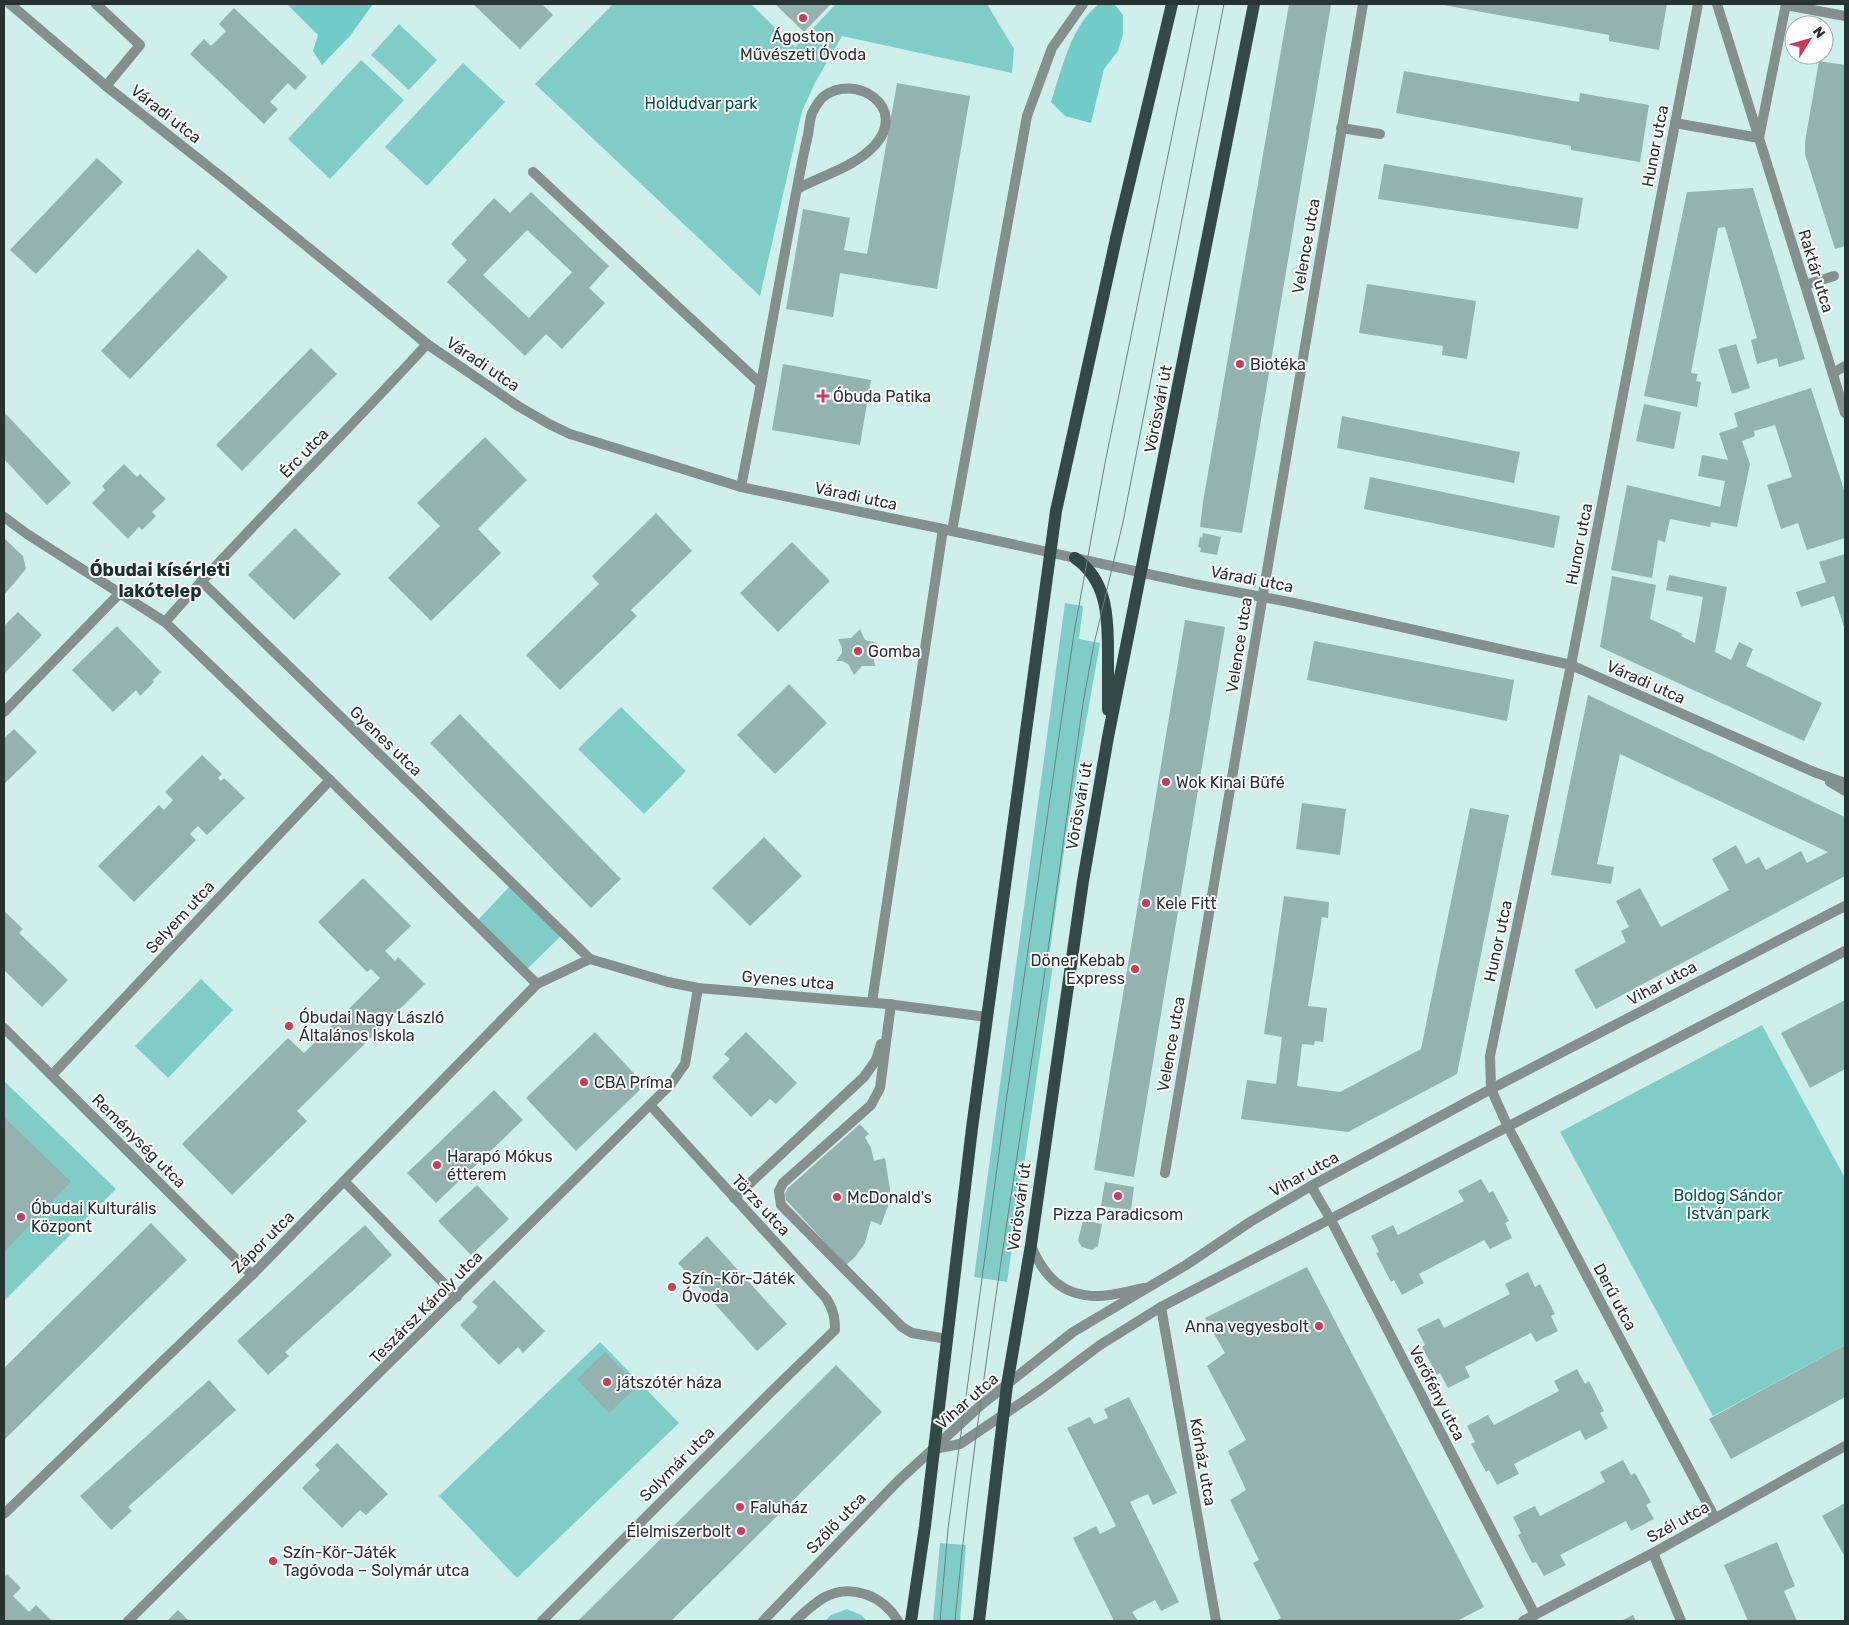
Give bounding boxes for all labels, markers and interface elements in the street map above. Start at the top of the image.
marker: Ágoston Művészeti Óvoda [797,12,809,24]
north arrow [1784,15,1834,65]
text: N [1809,23,1829,42]
place label: Ágoston Művészeti Óvoda [740,27,866,64]
street label: Váradi utca [127,81,205,147]
park label: Holdudvar park [645,94,758,113]
street label: Hunor utca [1638,103,1672,189]
street label: Velence utca [1288,197,1324,295]
street label: Raktár utca [1794,227,1838,315]
street label: Váradi utca [443,333,523,395]
place label: Biotéka [1250,355,1306,374]
marker: Biotéka [1234,358,1246,370]
street label: Vörösvári út [1140,364,1176,454]
place label: Óbuda Patika [833,386,931,406]
marker: Óbuda Patika [817,390,829,402]
street label: Érc utca [276,424,332,482]
street label: Váradi utca [813,478,899,514]
street label: Hunor utca [1562,501,1596,587]
district label: Óbudai kísérleti lakótelep [90,559,230,602]
street label: Váradi utca [1209,562,1295,596]
street label: Velence utca [1222,596,1256,694]
place label: Gomba [868,642,921,661]
marker: Gomba [852,645,864,657]
street label: Váradi utca [1604,656,1688,708]
street label: Gyenes utca [346,702,426,780]
street label: Vörösvári út [1062,761,1096,851]
place label: Wok Kinai Büfé [1176,773,1285,792]
marker: Wok Kinai Büfé [1160,776,1172,788]
street label: Selyem utca [142,877,218,957]
place label: Kele Fitt [1156,894,1217,913]
marker: Kele Fitt [1140,897,1152,909]
street label: Hunor utca [1480,898,1516,984]
place label: Döner Kebab Express [1031,951,1125,988]
street label: Vihar utca [1624,957,1700,1009]
marker: Döner Kebab Express [1129,963,1141,975]
street label: Gyenes utca [741,966,835,994]
street label: Velence utca [1153,995,1189,1093]
place label: Óbudai Nagy László Általános Iskola [299,1007,444,1045]
marker: Óbudai Nagy László Általános Iskola [283,1020,295,1032]
place label: CBA Príma [594,1073,673,1092]
marker: CBA Príma [578,1076,590,1088]
street label: Reménység utca [88,1090,190,1192]
place label: Harapó Mókus étterem [447,1147,553,1184]
street label: Vihar utca [1266,1147,1342,1201]
marker: Harapó Mókus étterem [431,1159,443,1171]
street label: Vörösvári út [1003,1162,1035,1252]
street label: Törzs utca [728,1170,794,1240]
park label: Boldog Sándor István park [1673,1186,1783,1223]
place label: McDonald's [847,1188,932,1207]
marker: Pizza Paradicsom [1112,1190,1124,1202]
marker: McDonald's [831,1191,843,1203]
place label: Óbudai Kulturális Központ [31,1198,157,1236]
place label: Pizza Paradicsom [1053,1205,1183,1224]
street label: Zápor utca [228,1207,298,1277]
marker: Óbudai Kulturális Központ [15,1211,27,1223]
street label: Teszársz Károly utca [366,1247,486,1367]
street label: Derű utca [1589,1260,1641,1334]
place label: Szín-Kör-Játék Óvoda [682,1269,796,1306]
marker: Szín-Kör-Játék Óvoda [666,1281,678,1293]
place label: Anna vegyesbolt [1185,1317,1309,1336]
marker: Anna vegyesbolt [1313,1320,1325,1332]
street label: Verőfény utca [1405,1342,1469,1444]
street label: Vihar utca [932,1369,1002,1433]
place label: játszótér háza [616,1373,722,1392]
marker: játszótér háza [601,1376,613,1388]
street label: Kórház utca [1186,1417,1220,1507]
street label: Solymár utca [636,1423,718,1505]
street label: Szőlő utca [802,1488,870,1558]
street label: Szél utca [1644,1497,1712,1547]
place label: Faluház [750,1498,808,1517]
marker: Faluház [734,1501,746,1513]
place label: Élelmiszerbolt [626,1522,731,1541]
marker: Élelmiszerbolt [735,1525,747,1537]
place label: Szín-Kör-Játék Tagóvoda – Solymár utca [283,1543,469,1580]
marker: Szín-Kör-Játék Tagóvoda – Solymár utca [267,1555,279,1567]

